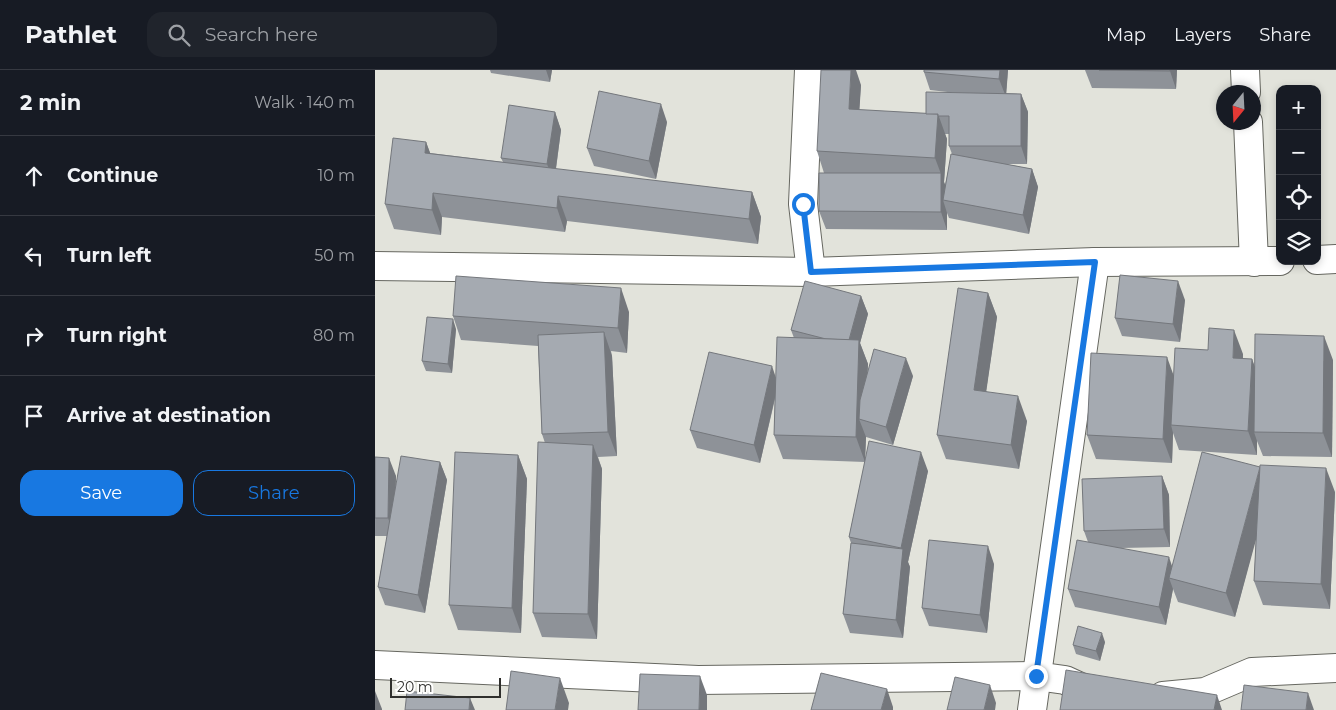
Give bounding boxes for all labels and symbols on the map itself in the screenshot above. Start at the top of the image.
north arrow [1216,85,1261,130]
route start [792,193,815,216]
route end [1025,665,1048,688]
scale bar [390,675,501,698]

